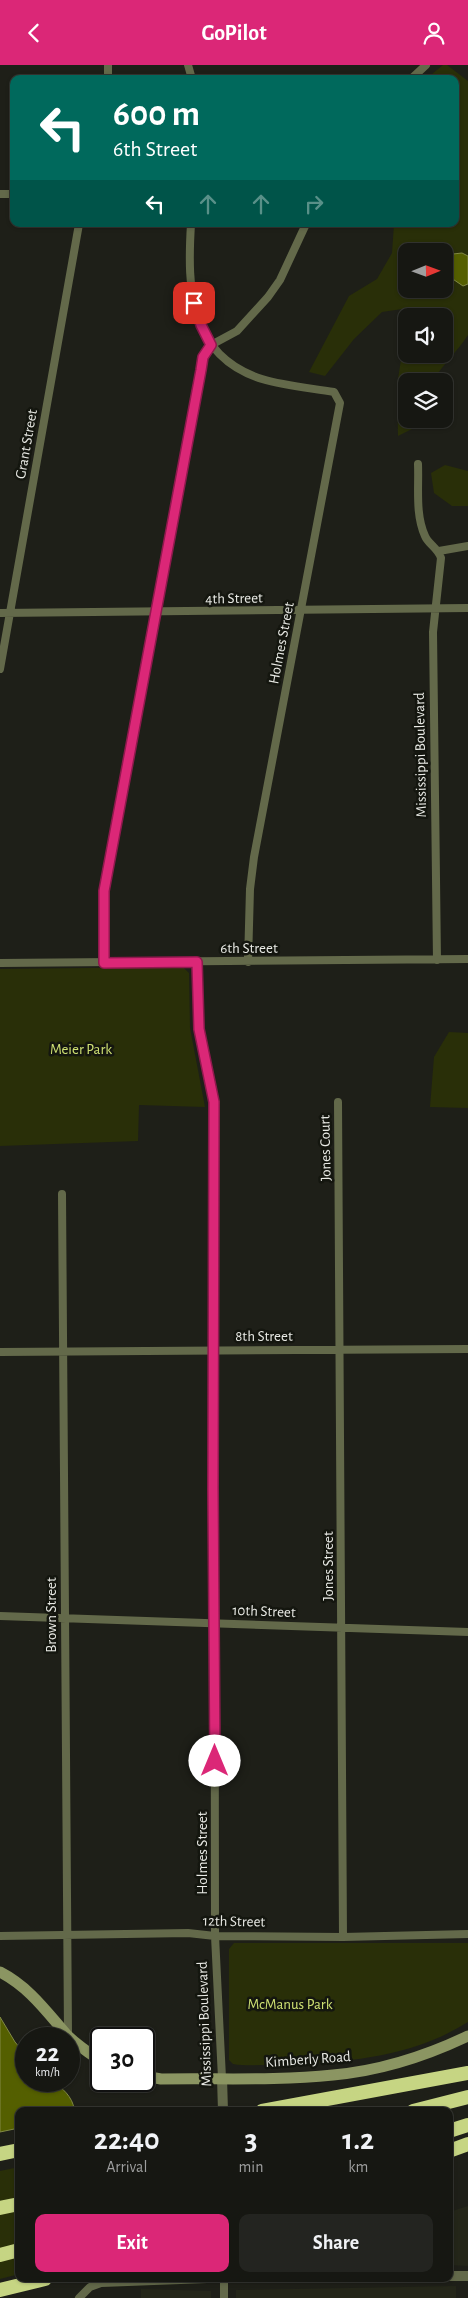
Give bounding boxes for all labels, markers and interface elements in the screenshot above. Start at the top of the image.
icon: back [20,19,48,47]
icon: person [420,19,448,47]
text: GoPilot [201,22,267,44]
icon: left [30,95,95,160]
text: 600 m [113,97,200,132]
text: 6th Street [113,138,197,160]
icon: left [141,190,169,218]
icon: ahead [194,190,222,218]
icon: ahead [247,190,275,218]
icon: right [300,190,328,218]
north arrow [398,243,452,297]
map controls [398,243,453,428]
pin [173,282,215,324]
icon: arrive [180,289,208,317]
button: sound [398,308,453,363]
button: layers [398,373,453,428]
street label: Grant Street [13,408,40,480]
street label: 4th Street [205,590,263,607]
street label: Holmes Street [266,601,297,685]
street label: Mississippi Boulevard [412,692,429,818]
street label: 6th Street [220,941,278,956]
park label: Meier Park [50,1042,112,1057]
street label: Jones Court [317,1115,334,1181]
street label: 8th Street [235,1329,293,1344]
street label: Jones Street [321,1531,336,1601]
street label: Brown Street [44,1577,59,1653]
street label: 10th Street [232,1603,296,1620]
position arrow [188,1734,240,1786]
street label: Holmes Street [195,1811,210,1895]
street label: 12th Street [203,1913,266,1930]
street label: Mississippi Boulevard [195,1961,214,2087]
park label: McManus Park [247,1997,333,2012]
speed limit sign: 30 [90,2027,155,2092]
text: 22 [36,2041,59,2066]
street label: Kimberly Road [265,2049,352,2070]
text: km/h [35,2066,60,2078]
text: 22:40 [94,2125,160,2155]
text: 3 [245,2125,257,2155]
text: 1.2 [342,2125,374,2155]
text: Arrival [106,2159,147,2175]
text: min [239,2159,263,2175]
text: km [348,2159,368,2175]
button: Exit [35,2214,229,2272]
button: Share [239,2214,433,2272]

